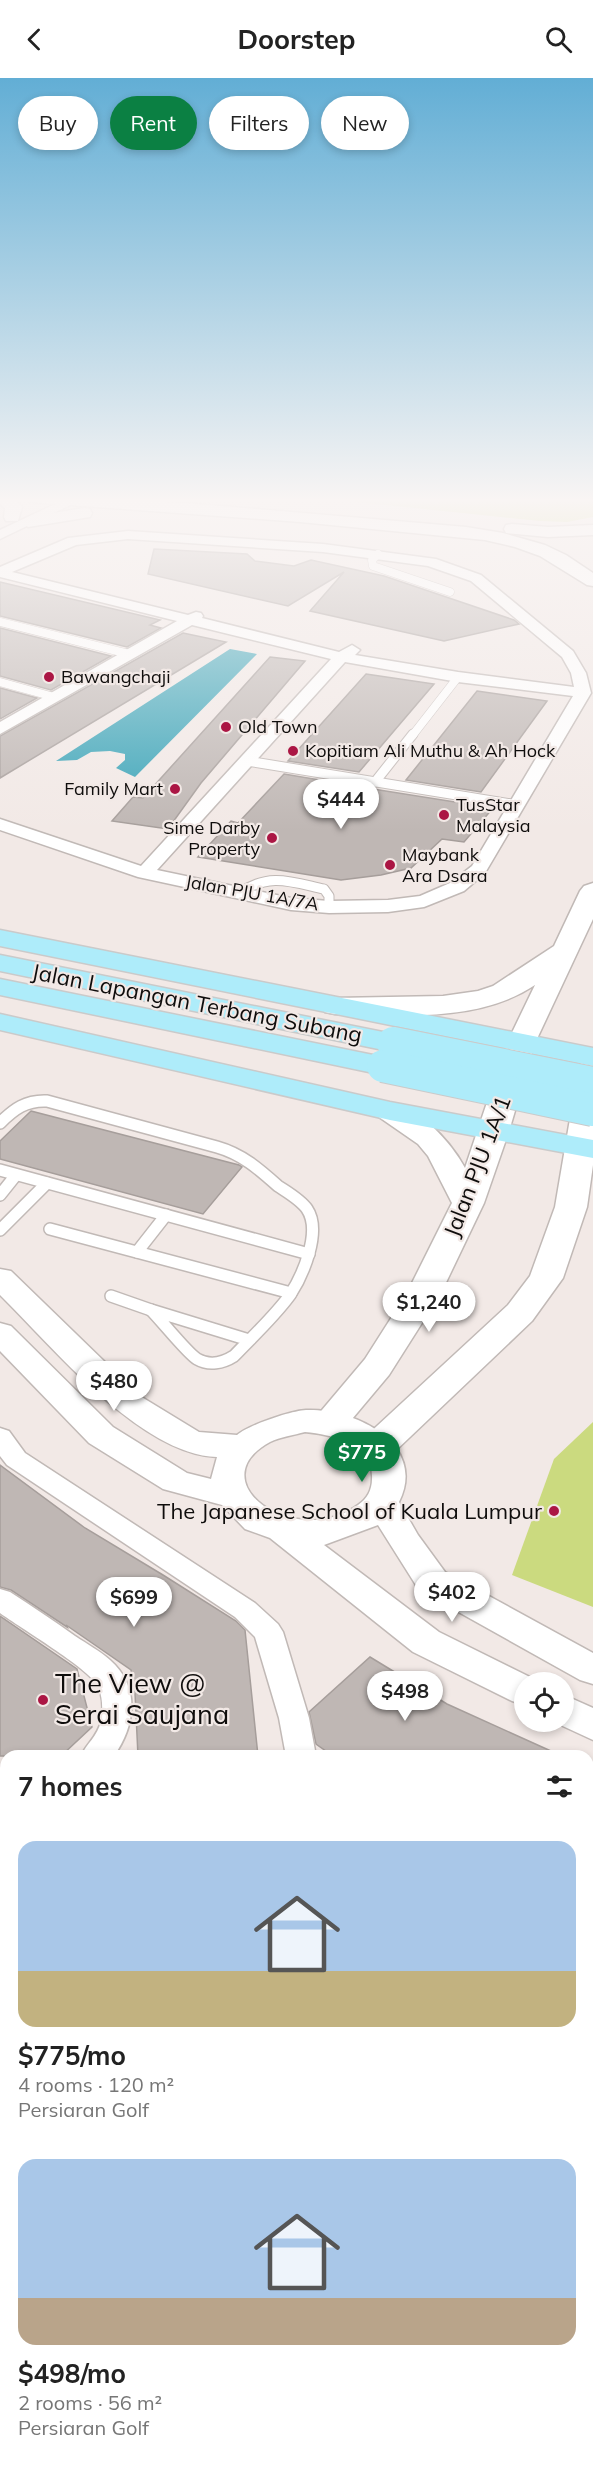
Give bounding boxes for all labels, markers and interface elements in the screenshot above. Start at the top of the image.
text: Doorstep [237,22,356,56]
icon: back [18,23,51,56]
icon: search [542,23,575,56]
chip: Buy [18,96,98,150]
chip: Rent [110,96,197,150]
chip: Filters [209,96,309,150]
chip: New [321,96,409,150]
place label: Bawangchaji [61,665,170,688]
marker: Bawangchaji [42,670,56,684]
place label: Old Town [238,715,318,738]
marker: Old Town [219,720,233,734]
place label: Kopitiam Ali Muthu & Ah Hock [305,739,556,762]
marker: Kopitiam Ali Muthu & Ah Hock [286,744,300,758]
place label: Family Mart [64,777,163,800]
pin: $444 [305,779,377,830]
marker: Family Mart [168,782,182,796]
text: $444 [317,786,365,811]
place label: TusStar Malaysia [456,793,531,837]
marker: TusStar Malaysia [437,808,451,822]
place label: Sime Darby Property [163,816,260,860]
marker: Sime Darby Property [265,831,279,845]
place label: Maybank Ara Dsara [402,843,488,887]
marker: Maybank Ara Dsara [383,858,397,872]
street label: Jalan PJU 1A/7A [184,869,321,916]
street label: Jalan Lapangan Terbang Subang [29,957,365,1049]
street label: Jalan PJU 1A/1 [437,1091,517,1241]
pin: $1,240 [380,1282,478,1333]
text: $1,240 [397,1289,461,1314]
pin: $480 [78,1361,150,1412]
text: $480 [90,1368,138,1393]
pin: $775 [326,1432,398,1483]
text: $775 [338,1439,386,1464]
place label: The Japanese School of Kuala Lumpur [157,1497,542,1525]
marker: The Japanese School of Kuala Lumpur [547,1504,561,1518]
pin: $402 [416,1572,488,1623]
pin: $699 [98,1577,170,1628]
text: $402 [428,1579,476,1604]
text: $699 [110,1584,158,1609]
place label: The View @ Serai Saujana [55,1666,229,1731]
pin: $498 [369,1671,441,1722]
map controls [514,1672,574,1732]
button: locate [514,1672,574,1732]
text: $498 [381,1678,429,1703]
marker: The View @ Serai Saujana [36,1693,50,1707]
text: 7 homes [18,1770,122,1803]
icon: filters [543,1770,576,1803]
icon: home [243,1880,351,1988]
text: $775/mo [18,2039,126,2072]
text: 4 rooms · 120 m² [18,2072,174,2097]
text: Persiaran Golf [18,2097,149,2122]
icon: home [243,2198,351,2306]
text: $498/mo [18,2357,126,2390]
text: 2 rooms · 56 m² [18,2390,162,2415]
text: Persiaran Golf [18,2415,149,2440]

